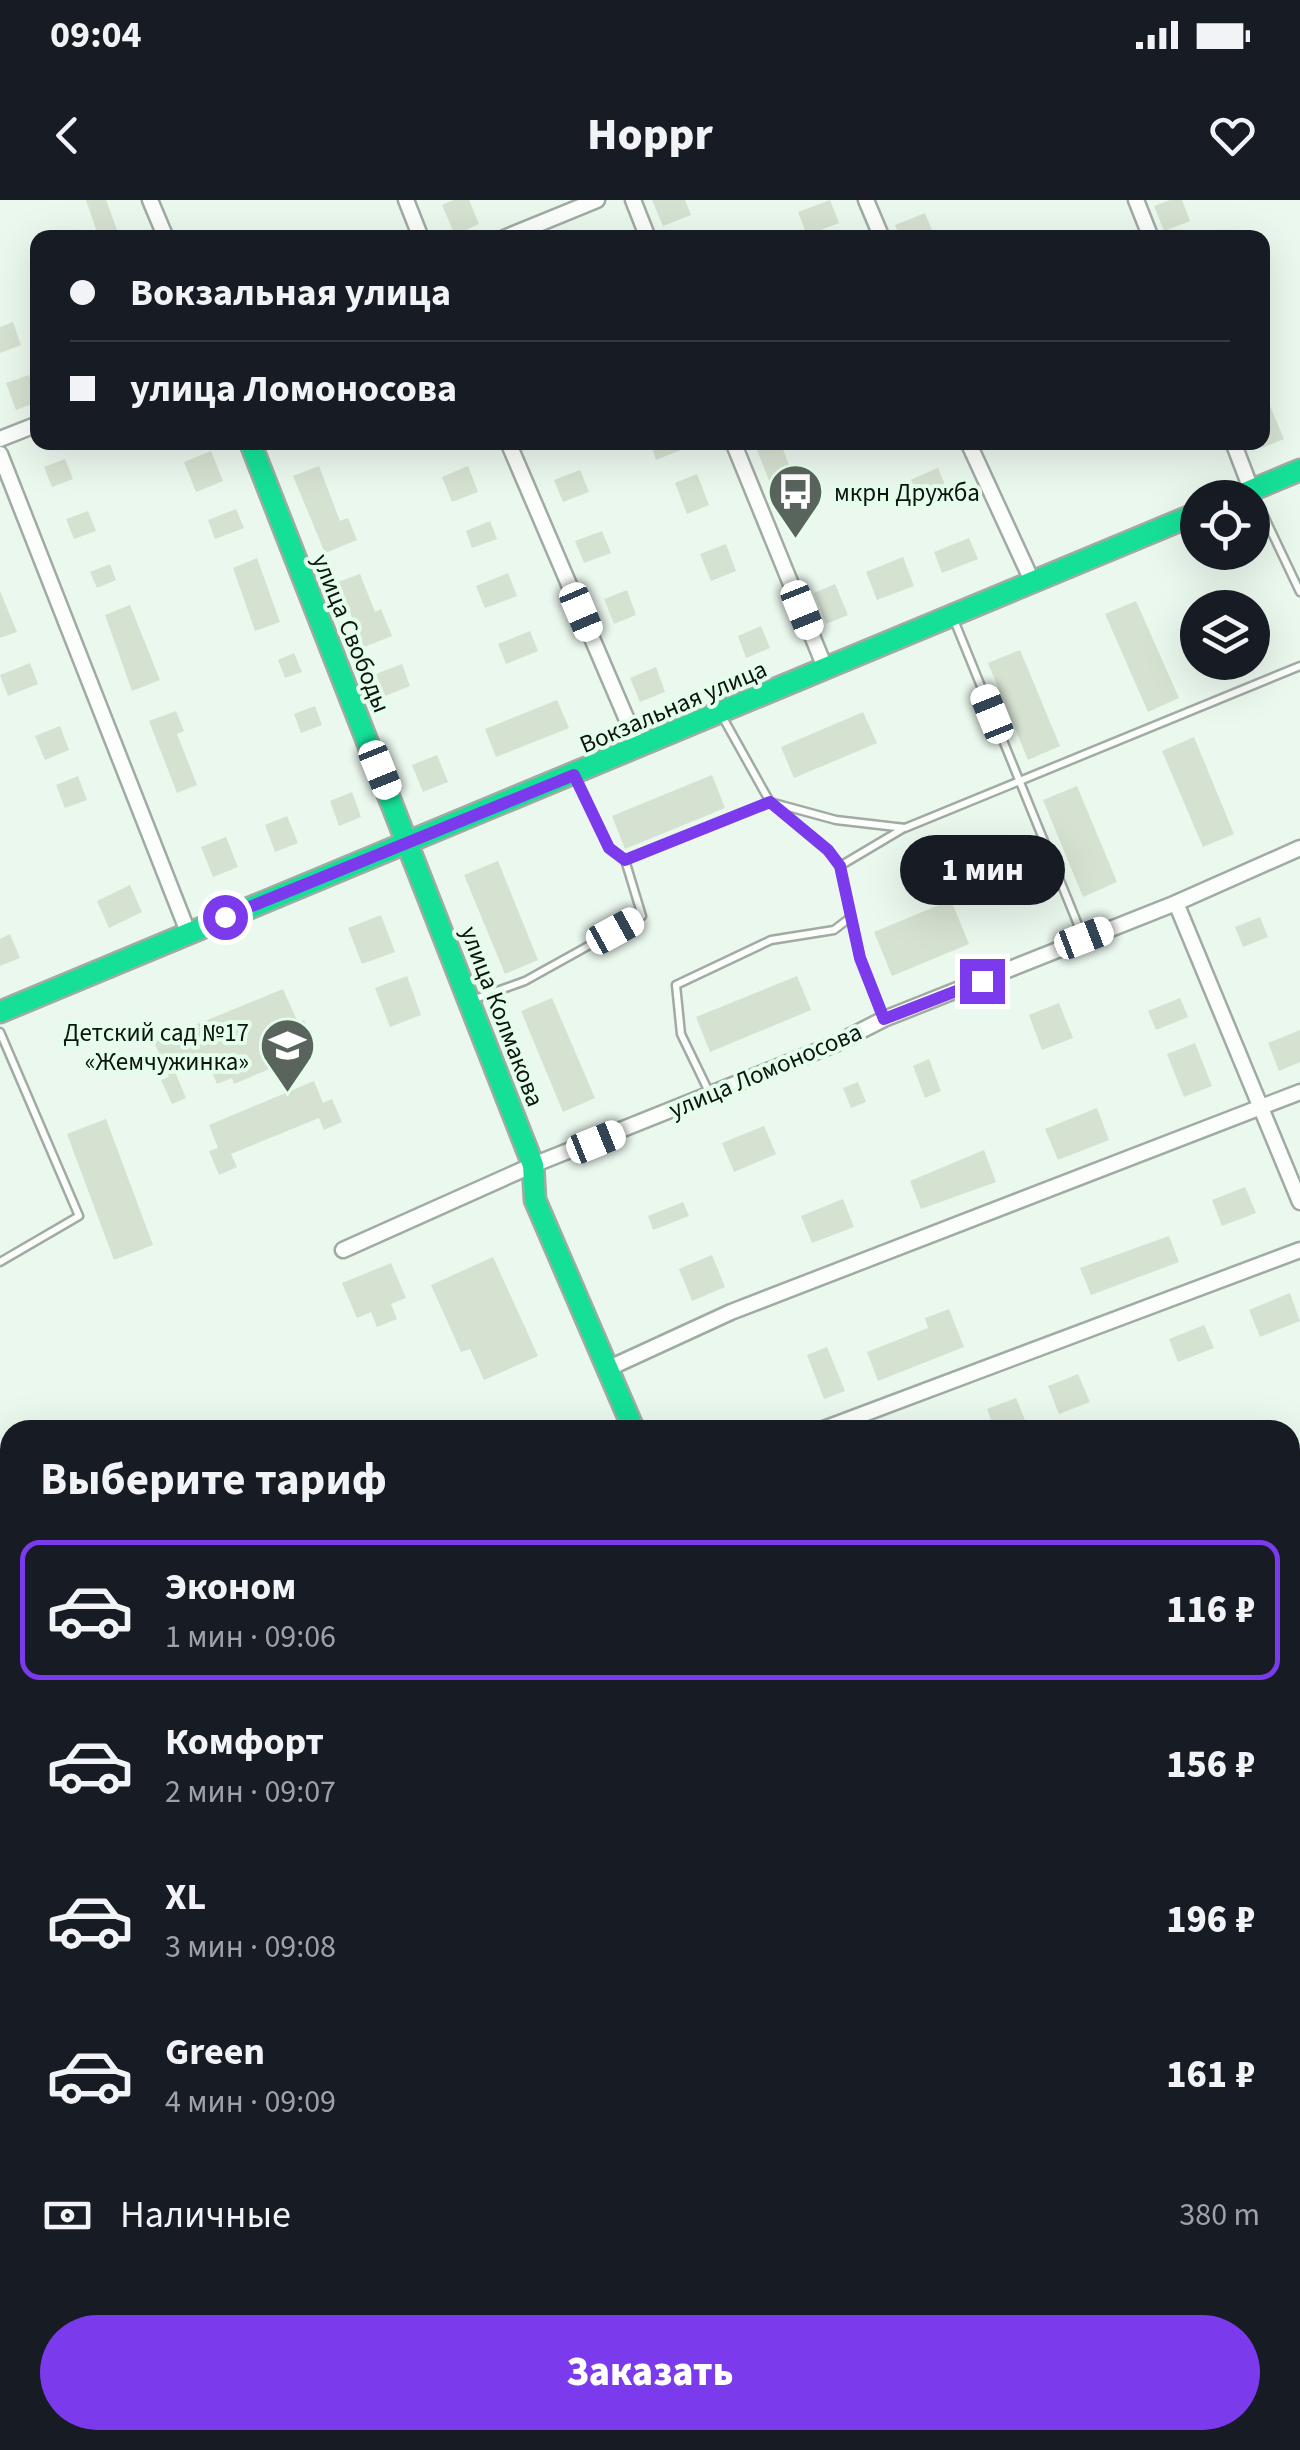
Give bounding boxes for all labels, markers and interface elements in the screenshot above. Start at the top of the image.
text: 09:04 [50,8,142,62]
text: Hoppr [587,103,713,167]
icon: back [40,108,95,163]
icon: heart [1205,108,1260,163]
text: Вокзальная улица [130,266,451,320]
text: улица Ломоносова [130,362,457,416]
bus stop icon: мкрн Дружба [765,462,825,541]
place label: мкрн Дружба [834,475,980,511]
map controls [1180,480,1270,680]
button: locate [1180,480,1270,570]
street label: улица Свободы [303,549,399,718]
car [777,577,827,643]
car [555,579,607,645]
button: layers [1180,590,1270,680]
street label: Вокзальная улица [574,651,773,763]
car [967,681,1017,747]
car [355,737,405,803]
callout: 1 мин [900,836,1064,906]
text: 1 мин [941,847,1024,893]
route start [203,895,248,940]
car [581,903,649,959]
car [1051,913,1117,963]
street label: улица Колмакова [451,921,553,1112]
route end [960,959,1005,1004]
street label: улица Ломоносова [663,1014,867,1128]
place label: Детский сад №17 «Жемчужинка» [63,1015,249,1080]
school or university icon: Детский сад №17 «Жемчужинка» [258,1016,318,1095]
car [563,1117,629,1167]
text: Выберите тариф [40,1448,387,1512]
text: Эконом [165,1560,296,1614]
icon: car [45,1565,135,1655]
text: 116 ₽ [1166,1583,1255,1637]
text: 1 мин · 09:06 [165,1614,336,1660]
text: Комфорт [165,1715,324,1769]
icon: car [45,1720,135,1810]
text: 156 ₽ [1166,1738,1255,1792]
text: 2 мин · 09:07 [165,1769,336,1815]
text: XL [165,1870,206,1924]
icon: car [45,1875,135,1965]
text: 196 ₽ [1166,1893,1255,1947]
text: 3 мин · 09:08 [165,1924,336,1970]
text: Green [165,2025,265,2079]
icon: car [45,2030,135,2120]
text: 161 ₽ [1166,2048,1255,2102]
text: 4 мин · 09:09 [165,2079,336,2125]
icon: cash [40,2188,95,2243]
text: Наличные [120,2188,291,2242]
text: 380 m [1179,2192,1260,2238]
button: Заказать [40,2315,1260,2430]

